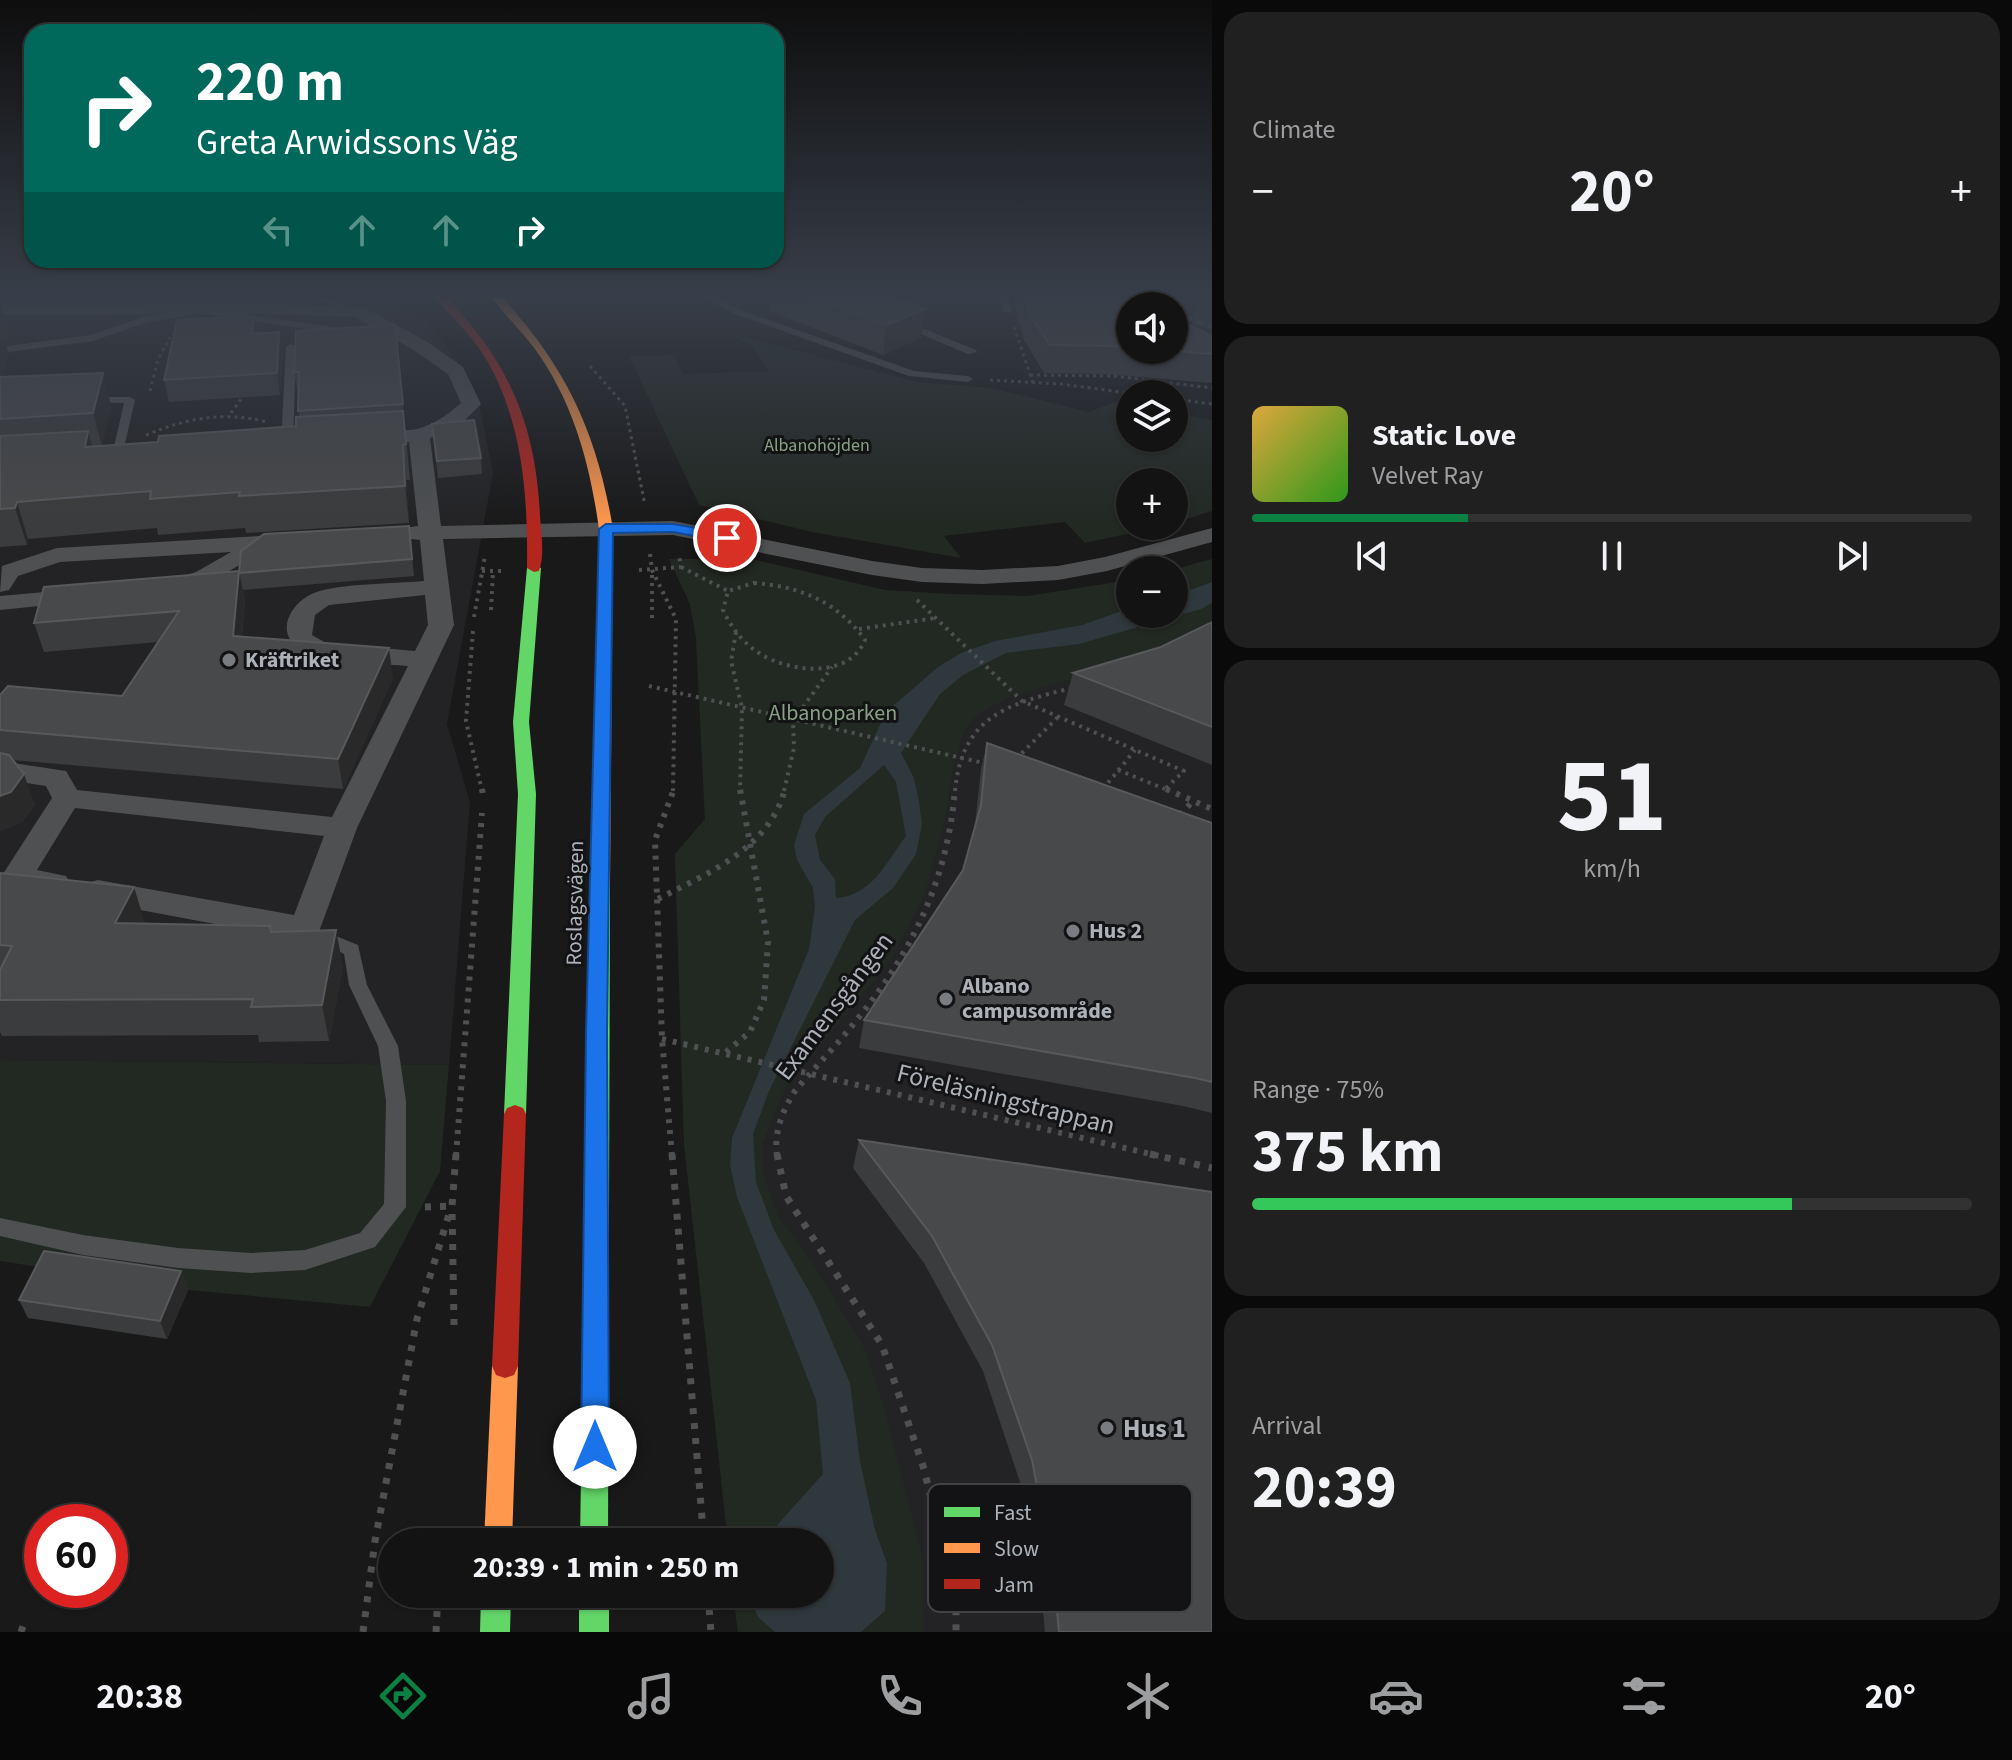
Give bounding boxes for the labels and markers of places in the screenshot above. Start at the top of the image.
pin [693,504,761,572]
place label: Kräftriket [245,644,340,676]
marker: Kräftriket [220,651,238,669]
place label: Hus 2 [1089,915,1142,947]
marker: Hus 2 [1064,922,1082,940]
place label: Albano campusområde [961,970,1112,1027]
marker: Albano campusområde [937,990,955,1008]
place label: Hus 1 [1123,1410,1186,1447]
marker: Hus 1 [1098,1419,1116,1437]

